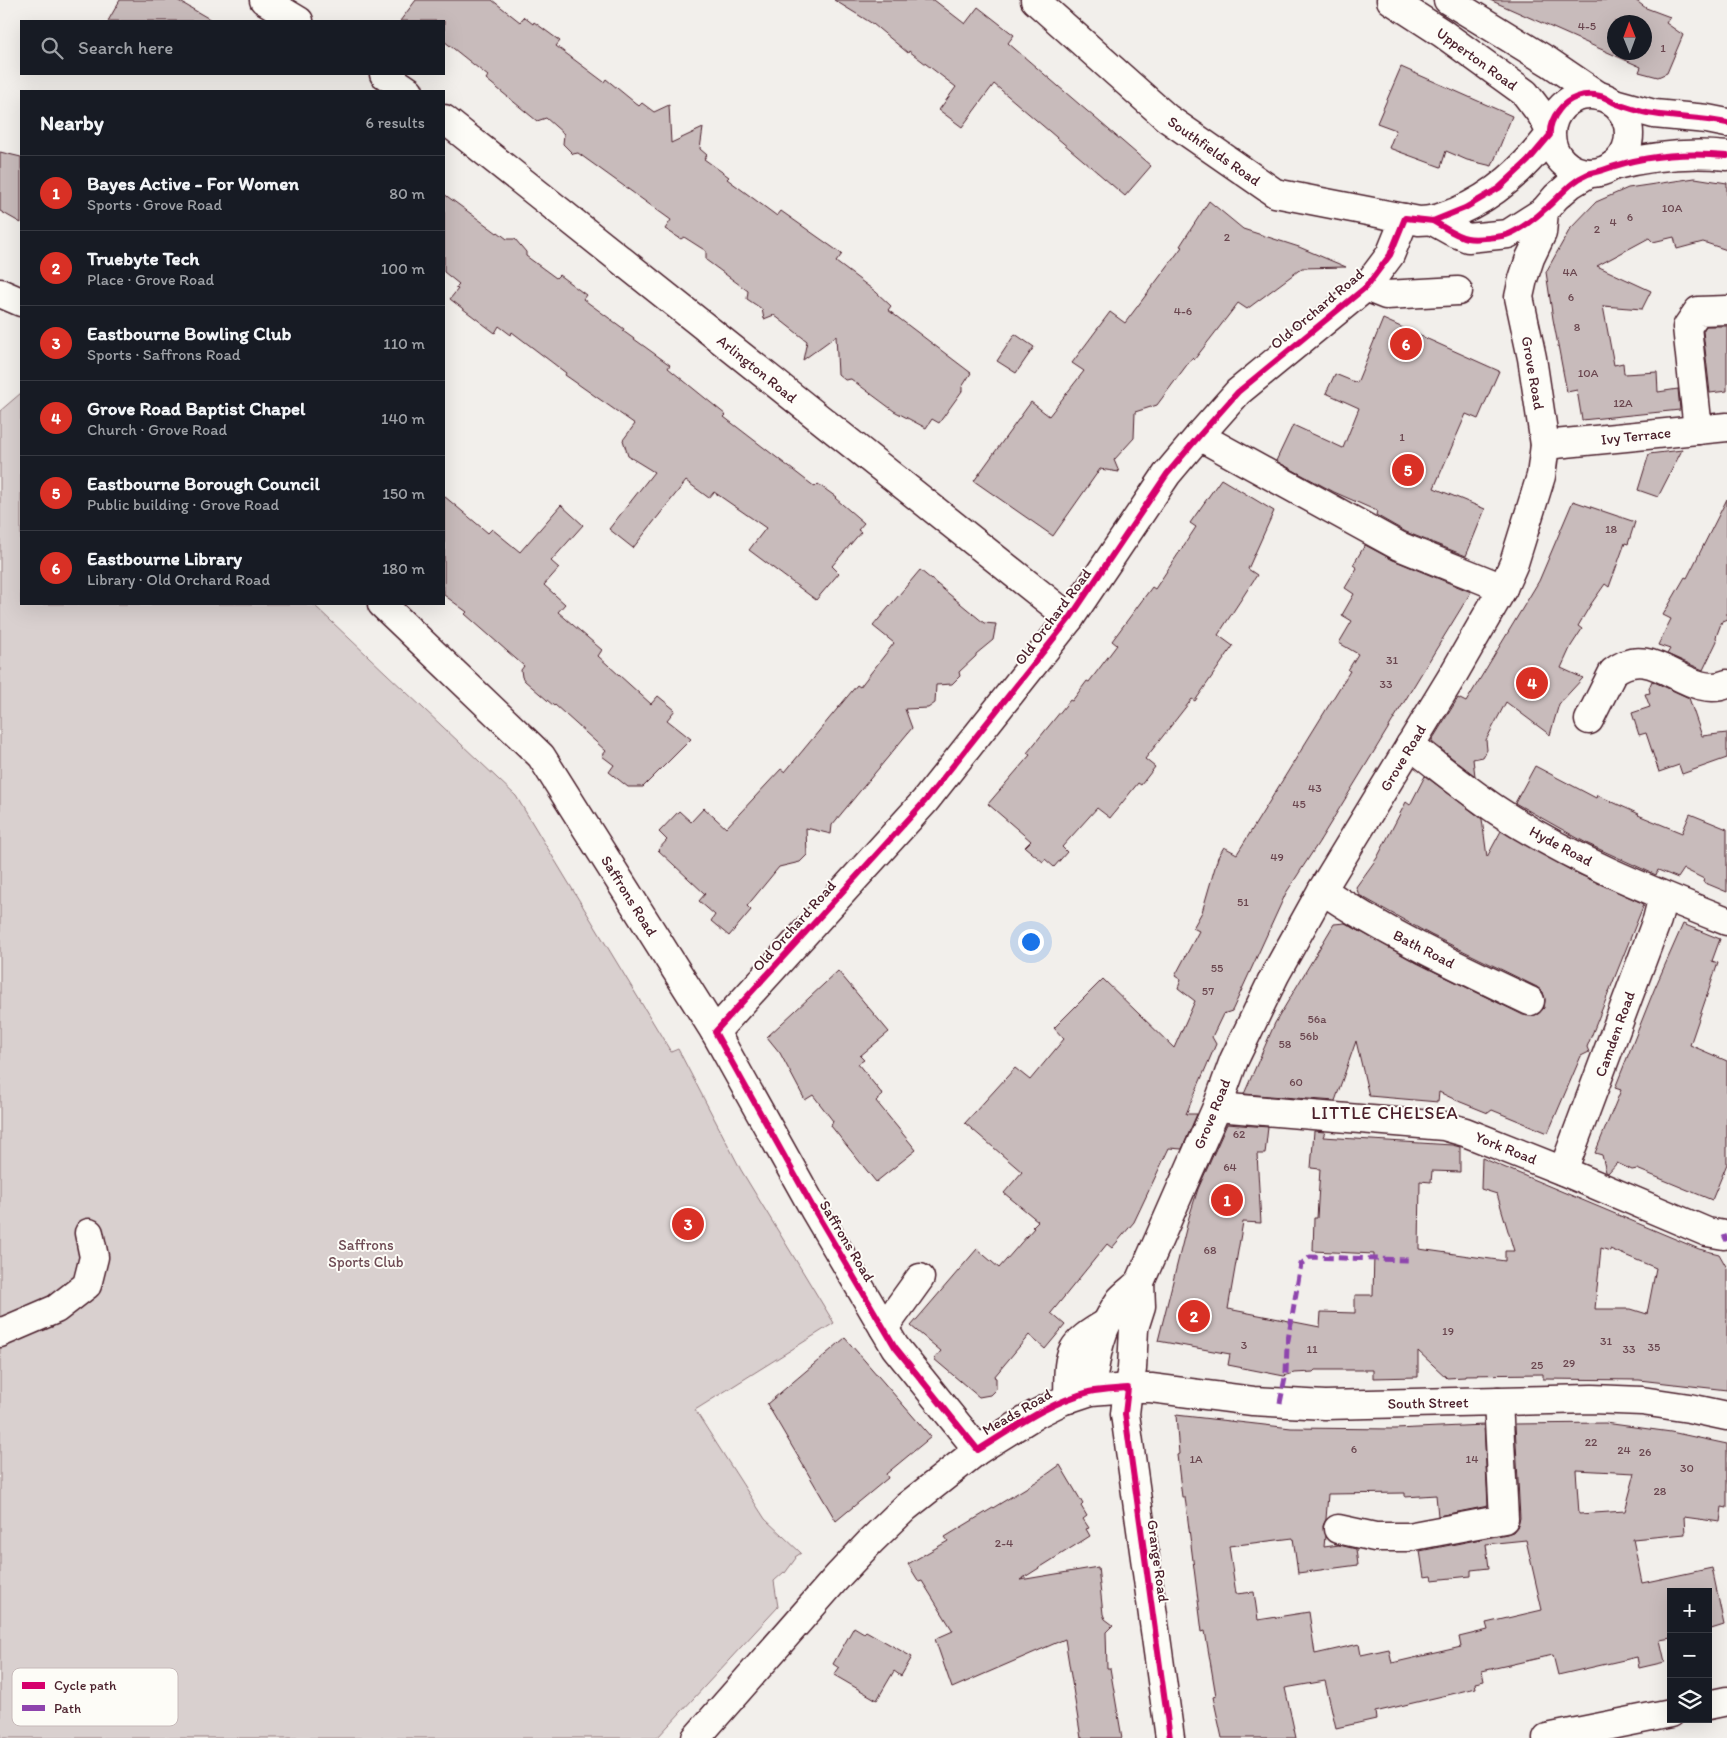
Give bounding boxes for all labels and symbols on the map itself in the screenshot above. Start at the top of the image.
north arrow [1607,15,1652,60]
house number: 4-5 [1578,19,1596,33]
street label: Upperton Road [1433,24,1521,94]
house number: 1 [1660,41,1666,55]
street label: Southfields Road [1164,112,1264,190]
house number: 10A [1662,201,1683,215]
house number: 6 [1627,210,1633,224]
house number: 4 [1609,215,1617,229]
house number: 2 [1594,222,1601,236]
house number: 2 [1224,230,1231,244]
street label: Old Orchard Road [1267,265,1367,353]
house number: 4A [1563,265,1578,279]
house number: 6 [1568,290,1574,304]
house number: 4-6 [1174,304,1192,318]
house number: 8 [1574,320,1581,334]
pin: 6 [1390,325,1422,363]
street label: Arlington Road [713,331,801,407]
street label: Grove Road [1518,335,1548,411]
house number: 10A [1578,366,1599,380]
house number: 12A [1613,396,1633,410]
street label: Ivy Terrace [1600,423,1672,449]
house number: 1 [1399,430,1405,444]
pin: 5 [1392,451,1424,489]
house number: 18 [1605,522,1617,536]
street label: Old Orchard Road [1011,565,1095,669]
house number: 31 [1386,653,1398,667]
pin: 4 [1516,664,1548,702]
house number: 33 [1379,677,1393,691]
street label: Grove Road [1376,722,1430,794]
house number: 43 [1308,781,1322,795]
house number: 45 [1292,797,1306,811]
street label: Hyde Road [1526,822,1596,870]
house number: 49 [1270,850,1284,864]
street label: Saffrons Road [597,852,661,940]
street label: Old Orchard Road [749,877,839,975]
house number: 51 [1237,895,1249,909]
street label: Bath Road [1390,926,1458,972]
your location [1018,929,1044,955]
house number: 55 [1211,961,1223,975]
house number: 57 [1202,984,1214,998]
street label: Camden Road [1591,988,1639,1079]
house number: 56a [1308,1012,1327,1026]
house number: 56b [1300,1029,1318,1043]
house number: 58 [1279,1037,1292,1051]
house number: 60 [1289,1075,1303,1089]
street label: Grove Road [1190,1076,1234,1152]
district label: LITTLE CHELSEA [1311,1102,1459,1124]
house number: 62 [1233,1127,1246,1141]
street label: York Road [1472,1127,1540,1169]
house number: 64 [1223,1160,1237,1174]
pin: 1 [1211,1181,1243,1219]
street label: Saffrons Road [816,1197,879,1286]
pin: 3 [672,1205,704,1243]
park label: Saffrons Sports Club [328,1236,404,1271]
house number: 68 [1204,1243,1217,1257]
pin: 2 [1178,1297,1210,1335]
house number: 19 [1442,1324,1454,1338]
house number: 31 [1600,1334,1612,1348]
house number: 3 [1241,1338,1248,1352]
house number: 35 [1648,1340,1660,1354]
house number: 11 [1306,1342,1318,1356]
house number: 33 [1622,1342,1636,1356]
house number: 29 [1563,1356,1575,1370]
house number: 25 [1531,1358,1543,1372]
street label: Meads Road [979,1385,1055,1439]
street label: South Street [1387,1393,1469,1413]
house number: 22 [1585,1435,1598,1449]
house number: 6 [1351,1442,1357,1456]
house number: 24 [1617,1443,1631,1457]
house number: 26 [1639,1445,1651,1459]
house number: 1A [1189,1452,1203,1466]
house number: 14 [1466,1452,1478,1466]
house number: 30 [1680,1461,1694,1475]
house number: 28 [1654,1484,1667,1498]
street label: Grange Road [1143,1519,1173,1604]
house number: 2-4 [995,1536,1013,1550]
legend [12,1668,178,1726]
text: Cycle path [54,1677,117,1694]
text: Path [54,1700,81,1717]

